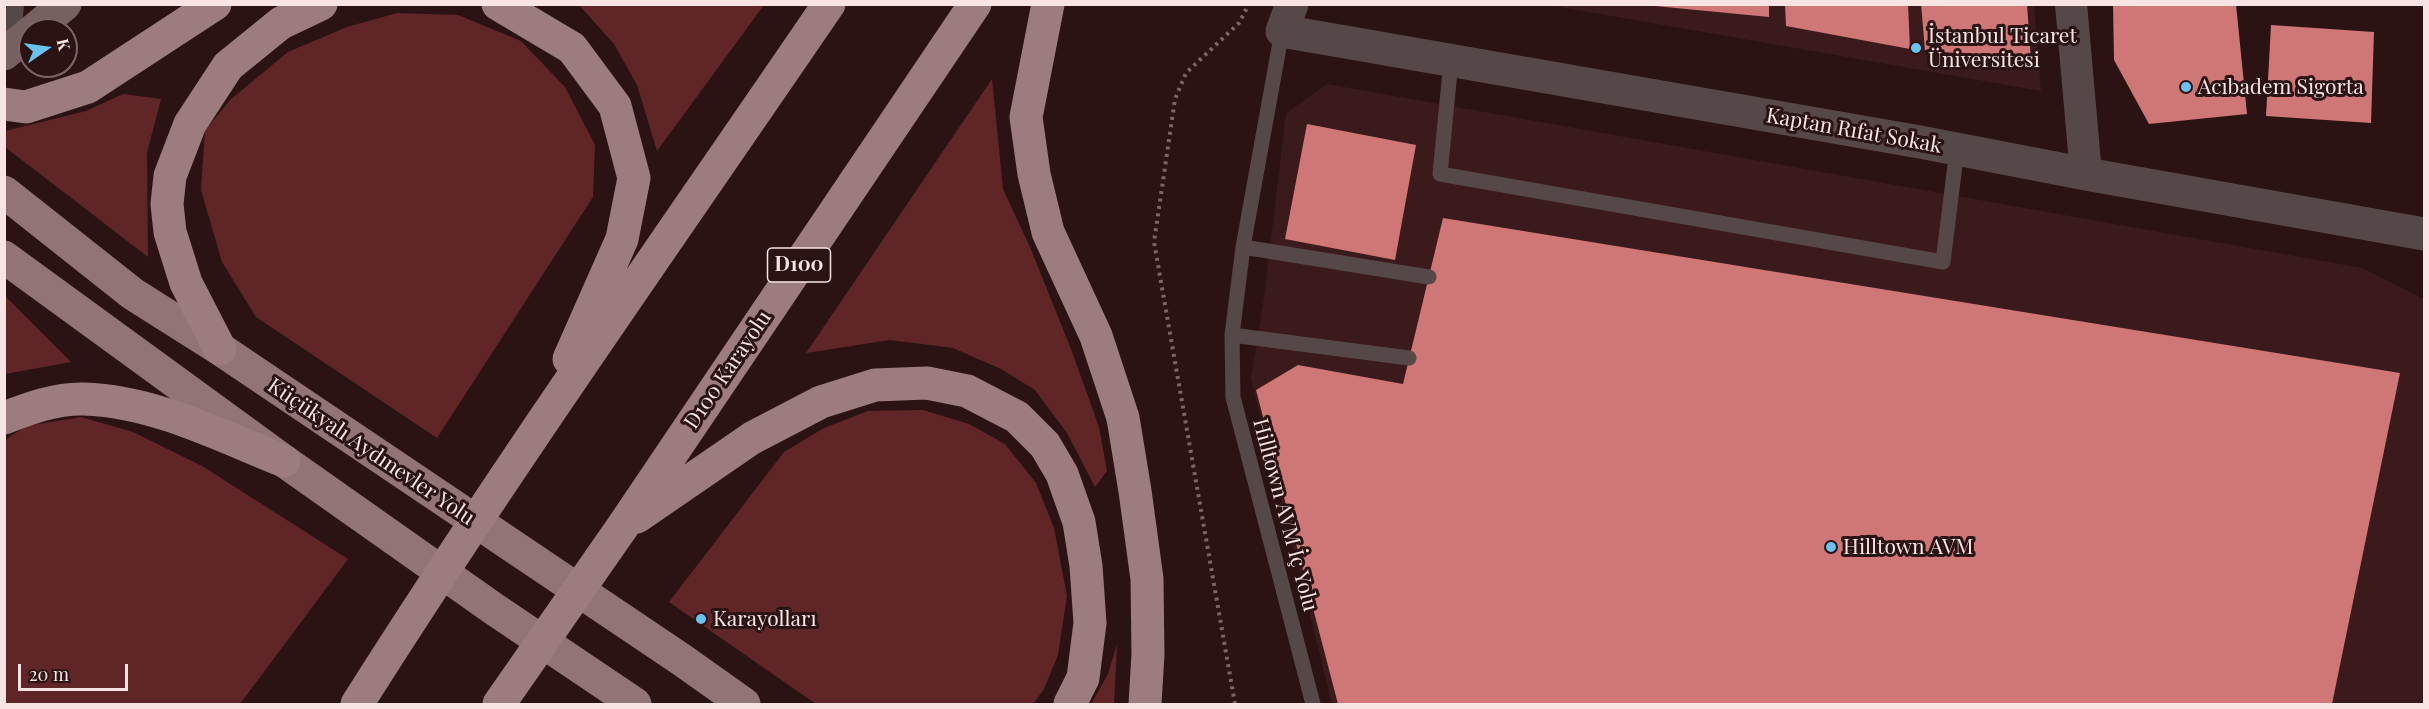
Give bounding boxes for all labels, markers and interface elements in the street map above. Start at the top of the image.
north arrow [18,18,78,78]
place label: İstanbul Ticaret Üniversitesi [1928,23,2077,73]
text: K [53,36,76,52]
marker: İstanbul Ticaret Üniversitesi [1909,41,1923,55]
place label: Acıbadem Sigorta [2198,74,2364,100]
marker: Acıbadem Sigorta [2179,80,2193,94]
street label: Kaptan Rıfat Sokak [1764,103,1944,159]
road number: D100 [768,248,830,282]
street label: D100 Karayolu [679,306,777,434]
street label: Küçükyalı Aydınevler Yolu [263,373,479,531]
street label: Hilltown AVM İç Yolu [1247,416,1323,614]
place label: Hilltown AVM [1843,534,1973,560]
marker: Hilltown AVM [1824,540,1838,554]
place label: Karayolları [713,606,817,632]
marker: Karayolları [694,612,708,626]
scale bar [21,652,130,690]
text: 20 m [29,662,69,686]

